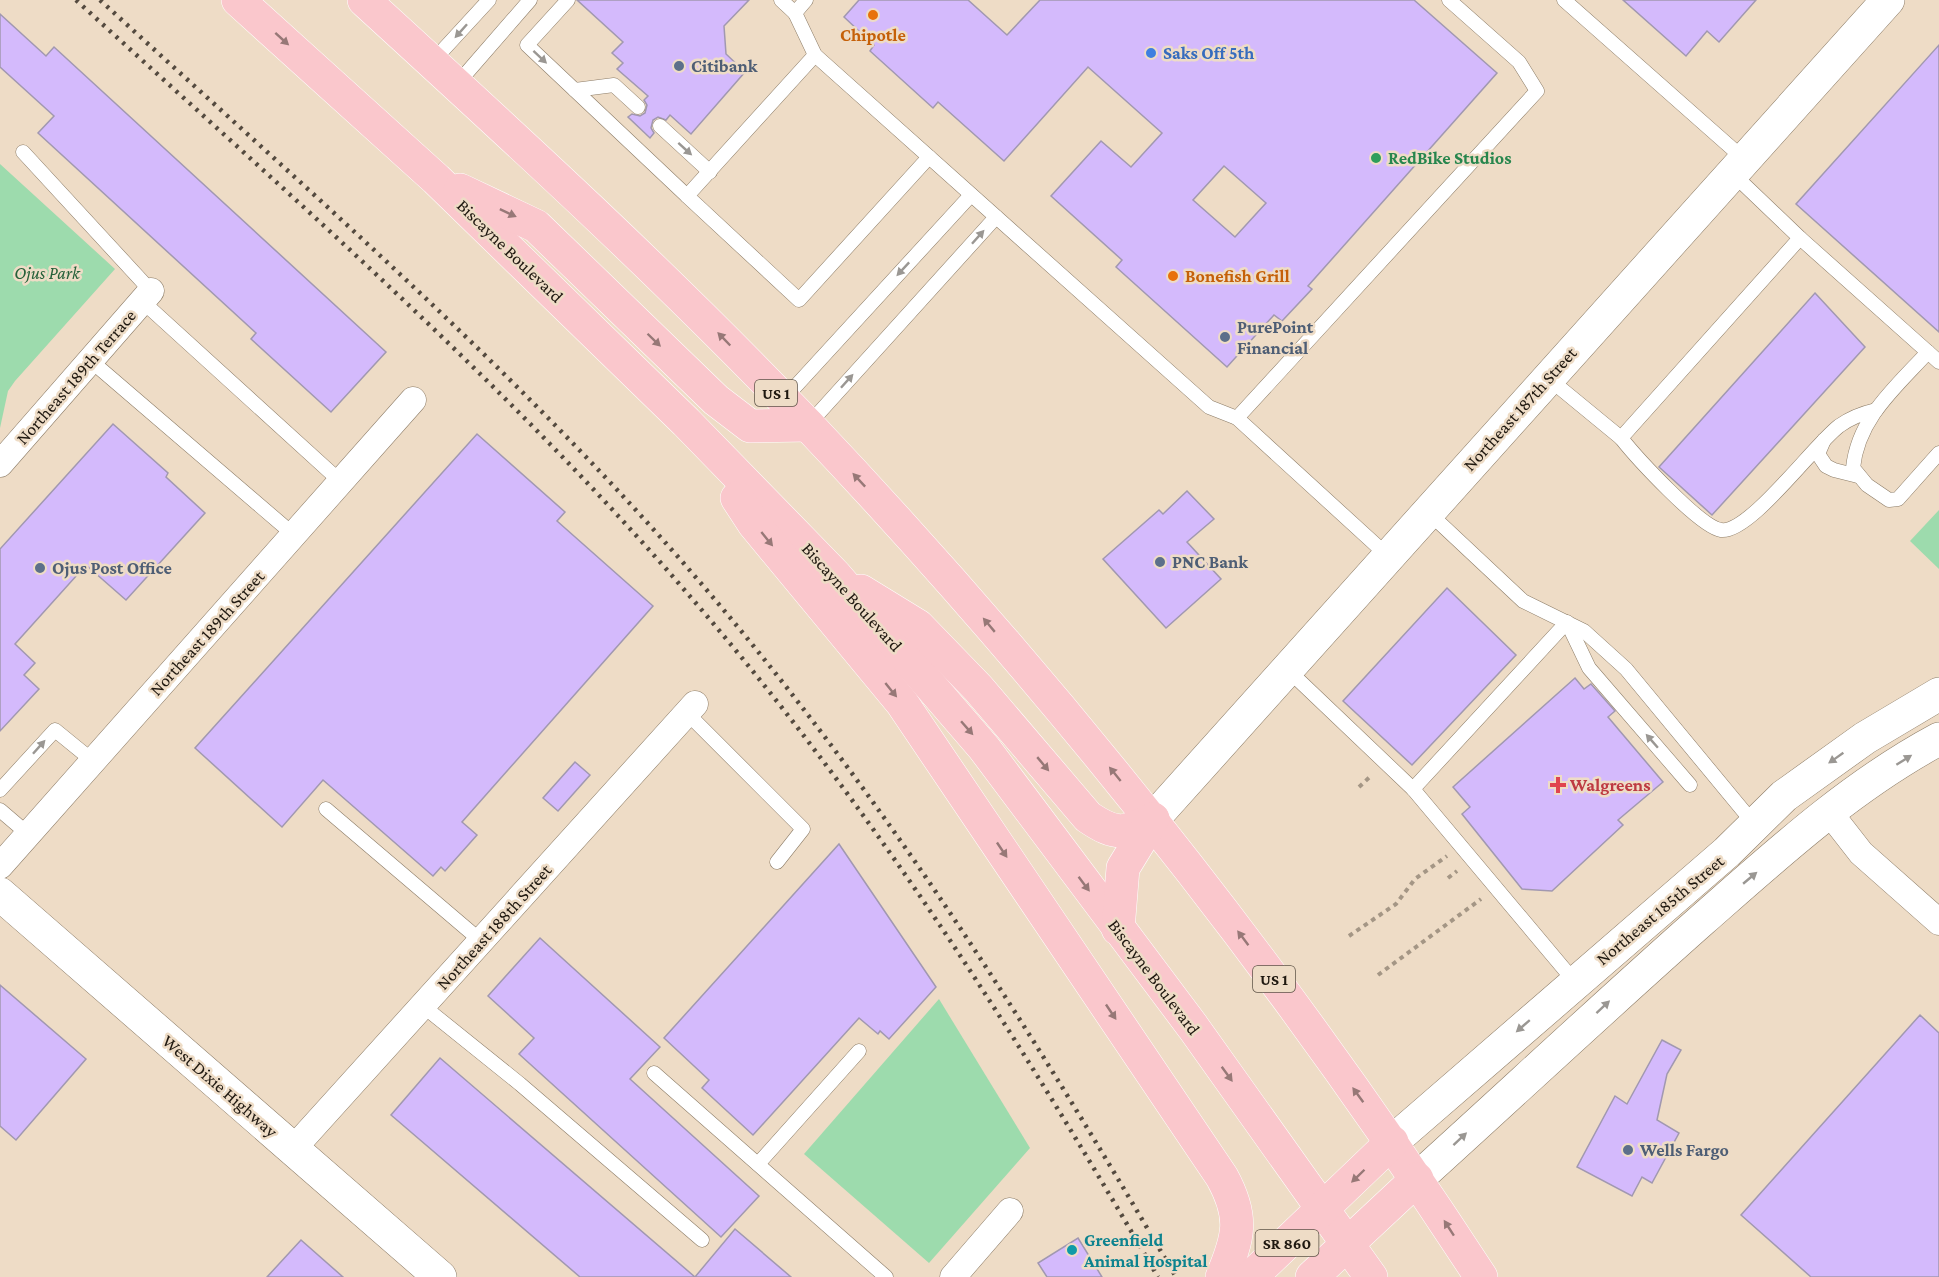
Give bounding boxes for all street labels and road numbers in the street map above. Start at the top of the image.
street label: Biscayne Boulevard [453,195,568,307]
street label: Northeast 189th Terrace [12,305,140,448]
street label: Northeast 187th Street [1459,342,1582,475]
road number: US 1 [755,380,797,406]
street label: Biscayne Boulevard [798,538,906,656]
street label: Northeast 189th Street [146,566,269,700]
street label: Northeast 185th Street [1592,850,1729,969]
street label: Northeast 188th Street [432,859,556,994]
street label: Biscayne Boulevard [1104,915,1204,1039]
road number: US 1 [1253,966,1295,992]
street label: West Dixie Highway [158,1031,282,1142]
road number: SR 860 [1256,1230,1318,1256]

